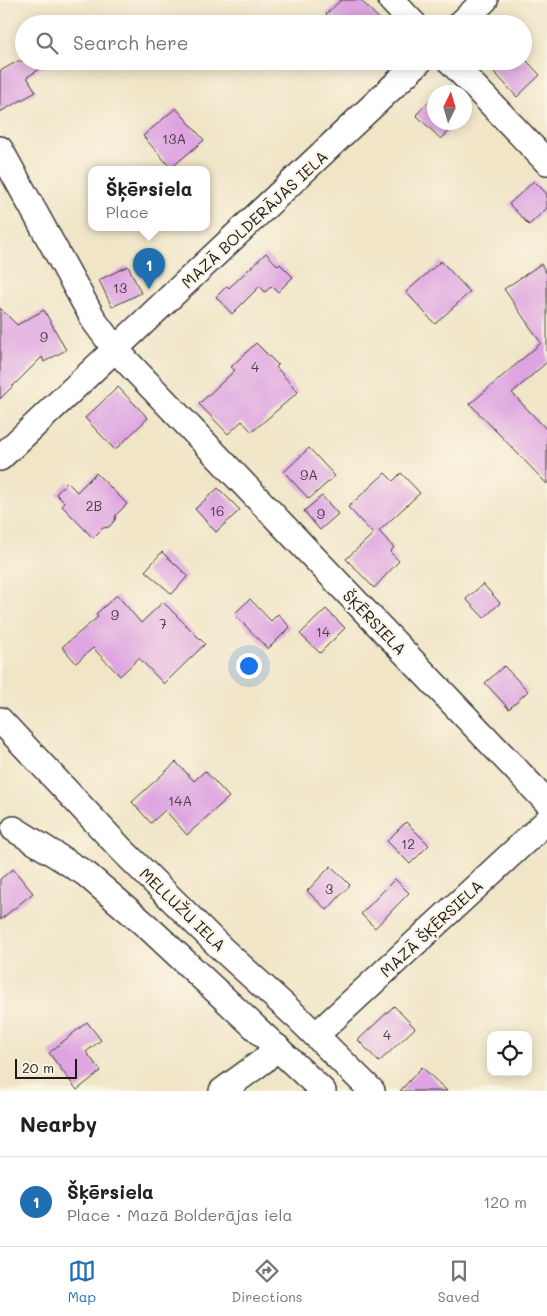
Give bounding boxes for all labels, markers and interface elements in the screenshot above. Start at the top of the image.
search box [15,15,532,70]
icon: search [33,29,61,57]
text: Search here [73,30,189,55]
north arrow [427,85,472,130]
house number: 13A [162,129,186,148]
street label: MAZĀ BOLDERĀJAS IELA [176,146,332,292]
popup [88,166,210,231]
text: Šķērsiela [106,176,192,201]
text: Place [106,201,149,222]
pin: 1 [133,248,165,289]
house number: 13 [113,278,127,297]
house number: 9 [40,327,48,346]
house number: 4 [251,357,260,376]
house number: 9A [300,465,318,484]
house number: 2B [86,496,102,515]
house number: 16 [210,501,224,520]
house number: 9 [317,504,325,523]
street label: ŠĶĒRSIELA [338,585,411,660]
house number: 9 [111,605,119,624]
house number: 7 [159,614,167,633]
house number: 14 [316,622,331,641]
your location [236,653,262,679]
house number: 14A [168,791,192,810]
house number: 12 [401,834,415,853]
street label: MELLUŽU IELA [136,863,230,955]
street label: MAZĀ ŠĶĒRSIELA [375,875,488,982]
house number: 3 [325,879,333,898]
house number: 4 [383,1025,392,1044]
map controls [487,1031,532,1076]
button: locate [487,1031,532,1076]
scale bar [15,1056,78,1079]
text: 20 m [22,1058,54,1077]
text: Nearby [20,1110,97,1137]
text: Šķērsiela [67,1179,154,1204]
text: 1 [32,1191,40,1212]
text: 120 m [483,1191,527,1212]
text: Place · Mazā Bolderājas iela [67,1204,293,1225]
tab: Map [68,1257,96,1306]
tab: Directions [231,1257,303,1306]
tab: Saved [438,1257,479,1306]

